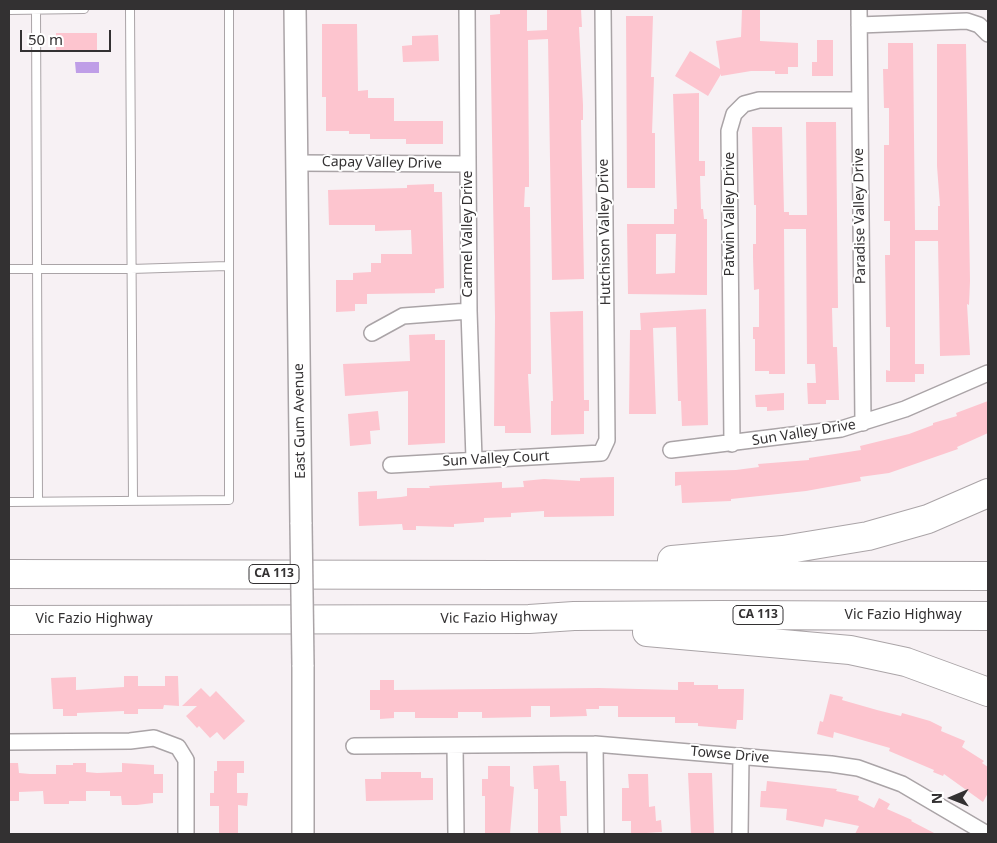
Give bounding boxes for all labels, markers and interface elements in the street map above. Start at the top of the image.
scale bar [22,20,114,52]
text: 50 m [28,29,63,49]
street label: Paradise Valley Drive [850,148,870,284]
street label: Patwin Valley Drive [722,152,738,276]
street label: Capay Valley Drive [322,154,442,172]
street label: Hutchison Valley Drive [595,158,615,306]
street label: Carmel Valley Drive [460,171,476,297]
street label: East Gum Avenue [291,363,309,479]
street label: Sun Valley Drive [751,417,857,449]
street label: Sun Valley Court [442,448,550,470]
road number: CA 113 [249,564,299,584]
road number: CA 113 [733,606,783,624]
street label: Vic Fazio Highway [844,607,962,623]
street label: Vic Fazio Highway [440,609,558,627]
street label: Vic Fazio Highway [35,611,153,627]
street label: Towse Drive [690,743,770,767]
north arrow [927,773,977,823]
text: N [927,792,946,804]

